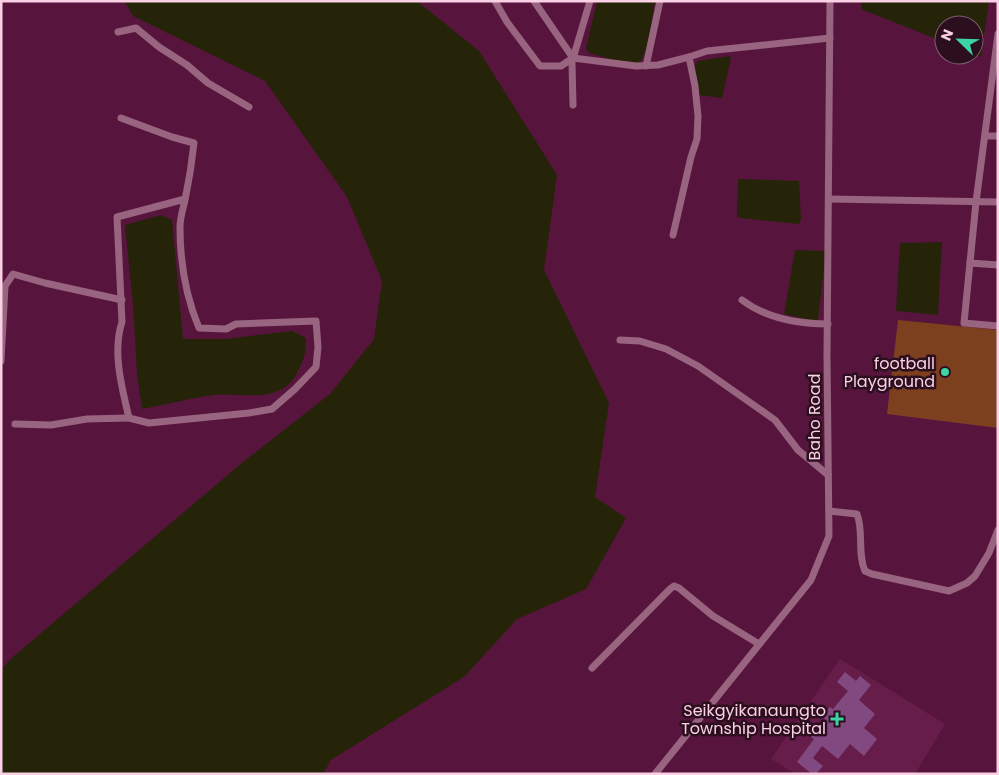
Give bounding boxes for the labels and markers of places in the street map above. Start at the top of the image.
place label: football Playground [844,352,935,393]
marker: football Playground [939,366,951,378]
place label: Seikgyikanaungto Township Hospital [681,699,826,740]
marker: Seikgyikanaungto Township Hospital [830,712,844,726]

